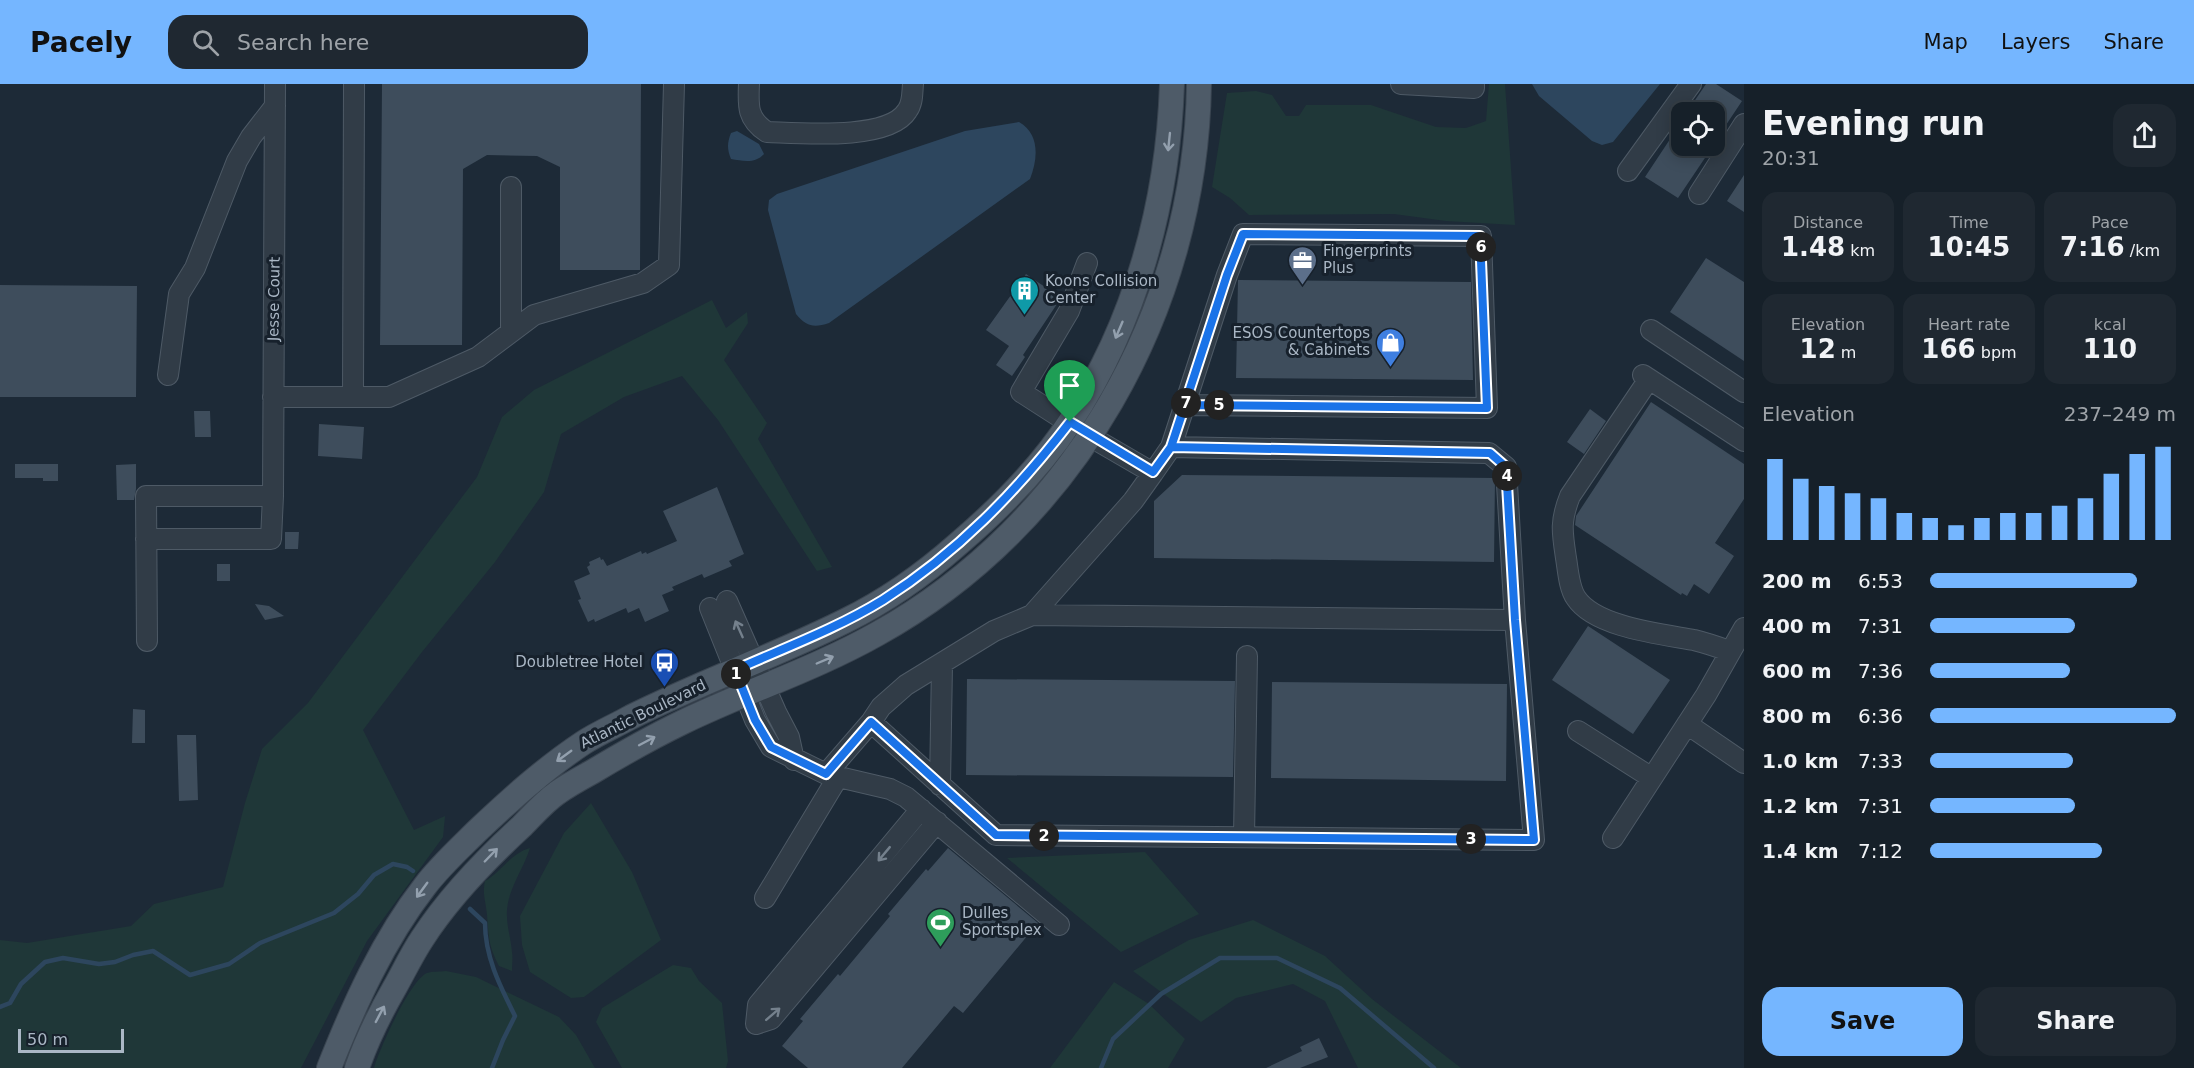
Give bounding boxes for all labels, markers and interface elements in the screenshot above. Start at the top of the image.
search box [168,15,588,69]
text: Pacely [30,26,132,59]
icon: search [189,26,222,59]
text: Search here [237,30,369,55]
text: Map [1924,30,1968,54]
text: Layers [2001,30,2070,54]
text: Share [2103,30,2164,54]
map controls [1671,102,1725,156]
button: locate [1671,102,1725,156]
text: Evening run [1762,104,1985,143]
button: share [2113,104,2176,167]
one-way arrow [1163,132,1174,152]
text: 20:31 [1762,146,1820,170]
text: Distance [1793,213,1863,232]
text: Time [1949,213,1989,232]
text: Pace [2091,213,2129,232]
pin: 6 [1466,232,1496,262]
text: 1.48 [1781,232,1845,262]
text: 10:45 [1928,232,2010,262]
text: 7:16 [2060,232,2125,262]
text: 6 [1475,237,1487,256]
text: km [1845,241,1875,260]
text: /km [2125,241,2160,260]
place label: Fingerprints Plus [1323,242,1412,277]
office icon: Fingerprints Plus [1286,244,1318,286]
street label: Jesse Court [264,256,284,342]
place label: Koons Collision Center [1045,272,1157,307]
building icon: Koons Collision Center [1008,274,1040,316]
text: Elevation [1791,315,1865,334]
text: Heart rate [1928,315,2010,334]
text: kcal [2094,315,2126,334]
one-way arrow [1112,321,1123,339]
place label: ESOS Countertops & Cabinets [1233,324,1370,359]
shop icon: ESOS Countertops & Cabinets [1375,326,1407,368]
text: 12 [1800,334,1836,364]
text: 166 [1921,334,1976,364]
text: 110 [2083,334,2137,364]
text: m [1836,343,1856,362]
text: bpm [1976,343,2017,362]
pin [1044,360,1095,422]
icon: arrive [1053,369,1086,402]
pin: 7 [1171,388,1201,418]
pin: 5 [1204,390,1234,420]
text: 7 [1180,393,1192,412]
text: 5 [1213,395,1225,414]
text: Elevation [1762,402,1855,426]
text: 237–249 m [2064,402,2176,426]
pin: 4 [1492,461,1522,491]
text: 4 [1501,466,1513,485]
text: 200 m [1762,569,1832,593]
text: 6:53 [1858,569,1903,593]
text: 400 m [1762,614,1832,638]
text: 7:31 [1858,614,1903,638]
one-way arrow [732,621,744,639]
bus stop icon: Doubletree Hotel [648,646,680,688]
place label: Doubletree Hotel [515,653,643,671]
one-way arrow [815,654,833,665]
pin: 1 [721,659,751,689]
text: 600 m [1762,659,1832,683]
text: 7:36 [1858,659,1903,683]
text: 1 [730,664,742,683]
street label: Atlantic Boulevard [577,676,709,752]
text: 800 m [1762,704,1832,728]
text: 6:36 [1858,704,1903,728]
one-way arrow [638,735,655,747]
text: 1.0 km [1762,749,1839,773]
text: 7:33 [1858,749,1903,773]
one-way arrow [556,750,572,763]
text: 1.2 km [1762,794,1839,818]
text: 7:31 [1858,794,1903,818]
pin: 2 [1029,821,1059,851]
pin: 3 [1456,824,1486,854]
text: 2 [1038,826,1050,845]
text: 3 [1465,829,1477,848]
text: 1.4 km [1762,839,1839,863]
text: 7:12 [1858,839,1903,863]
one-way arrow [877,846,891,861]
one-way arrow [484,848,498,863]
one-way arrow [416,881,429,897]
place label: Dulles Sportsplex [962,904,1042,939]
sports icon: Dulles Sportsplex [925,906,957,948]
button: Save [1762,987,1963,1056]
button: Share [1975,987,2176,1056]
one-way arrow [374,1006,386,1023]
one-way arrow [765,1008,781,1021]
scale bar [18,1026,124,1054]
text: 50 m [27,1030,68,1049]

